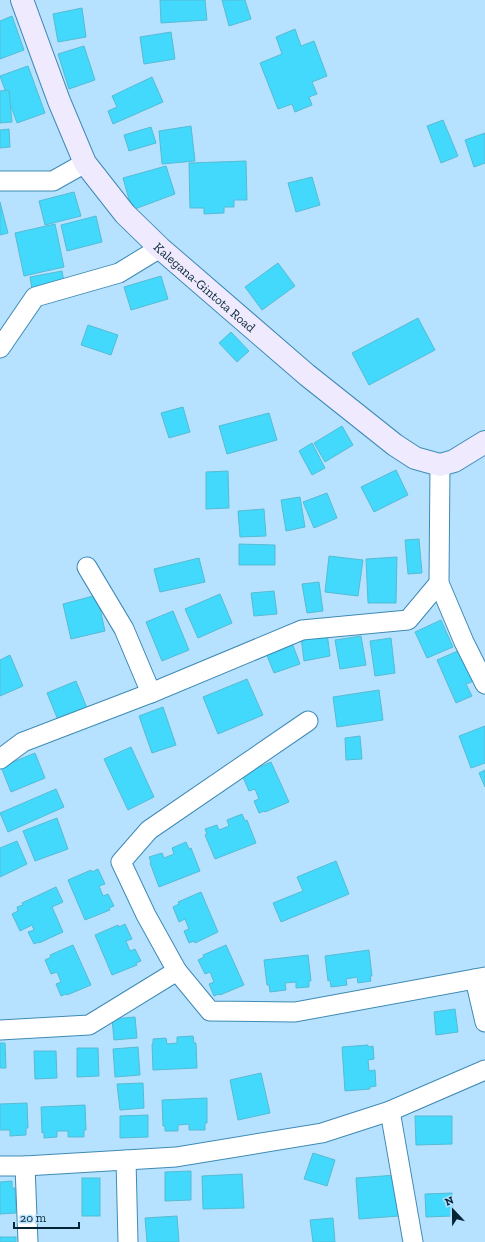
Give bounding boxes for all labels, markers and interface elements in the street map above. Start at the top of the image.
street label: Kalegana-Gintota Road [151,239,259,335]
north arrow [433,1190,473,1230]
text: N [443,1193,456,1209]
scale bar [14,1204,79,1230]
text: 20 m [20,1211,47,1225]

